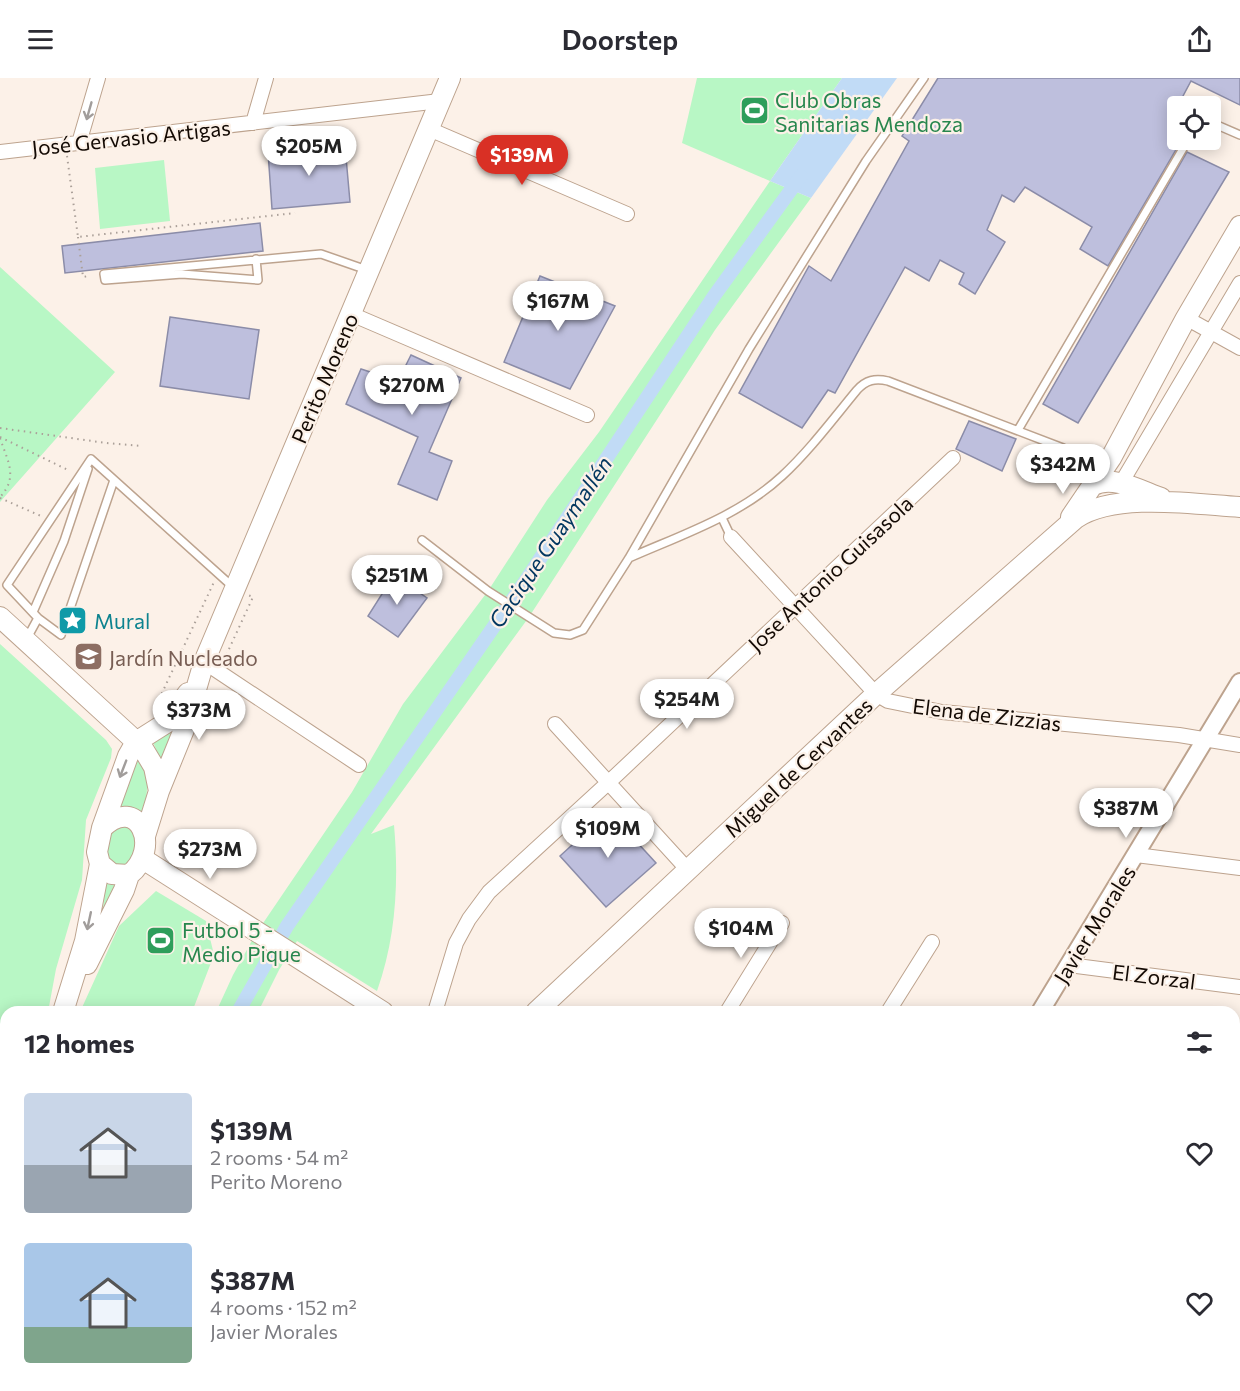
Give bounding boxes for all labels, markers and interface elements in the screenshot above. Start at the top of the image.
icon: menu [24,23,57,56]
text: Doorstep [562,23,678,56]
icon: share [1183,23,1216,56]
place label: Club Obras Sanitarias Mendoza [775,87,963,136]
sports icon: Club Obras Sanitarias Mendoza [738,95,770,127]
map controls [1167,96,1221,150]
button: locate [1167,96,1221,150]
one-way arrow [83,101,94,120]
street label: José Gervasio Artigas [30,114,232,160]
pin: $205M [267,126,351,177]
text: $205M [276,133,342,157]
pin: $139M [480,135,564,186]
text: $139M [490,142,554,166]
pin: $167M [516,281,600,332]
text: $167M [527,288,589,312]
street label: Perito Moreno [285,309,363,447]
pin: $270M [370,365,454,416]
text: $270M [379,372,445,396]
pin: $342M [1021,444,1105,495]
water label: Cacique Guaymallén [483,451,617,633]
text: $342M [1030,451,1096,475]
street label: Jose Antonio Guisasola [742,490,918,656]
pin: $251M [355,555,439,606]
text: $251M [366,562,428,586]
place icon: Mural [57,604,89,636]
place label: Mural [94,608,150,633]
school or university icon: Jardín Nucleado [72,641,104,673]
place label: Jardín Nucleado [109,645,258,670]
pin: $254M [645,679,729,730]
text: $254M [654,686,720,710]
pin: $373M [157,690,241,741]
street label: Miguel de Cervantes [719,692,877,842]
street label: Elena de Zizzias [911,692,1063,736]
text: $373M [167,697,231,721]
one-way arrow [117,759,128,778]
pin: $387M [1084,788,1168,839]
text: $387M [1093,795,1159,819]
pin: $109M [566,808,650,859]
text: $109M [575,815,641,839]
pin: $273M [168,829,252,880]
text: $273M [178,836,242,860]
street label: Javier Morales [1048,860,1140,988]
pin: $104M [699,908,783,959]
one-way arrow [83,911,94,930]
text: $104M [708,915,774,939]
place label: Futbol 5 - Medio Pique [182,917,301,966]
sports icon: Futbol 5 - Medio Pique [145,925,177,957]
street label: El Zorzal [1111,958,1197,994]
icon: filters [1183,1026,1216,1059]
text: 12 homes [24,1027,135,1058]
text: $139M [210,1114,293,1145]
icon: home [72,1117,144,1189]
icon: heart [1183,1137,1216,1170]
text: 2 rooms · 54 m² [210,1145,348,1169]
text: Perito Moreno [210,1169,342,1193]
text: $387M [210,1264,295,1295]
icon: home [72,1267,144,1339]
icon: heart [1183,1287,1216,1320]
text: 4 rooms · 152 m² [210,1295,357,1319]
text: Javier Morales [210,1319,338,1343]

